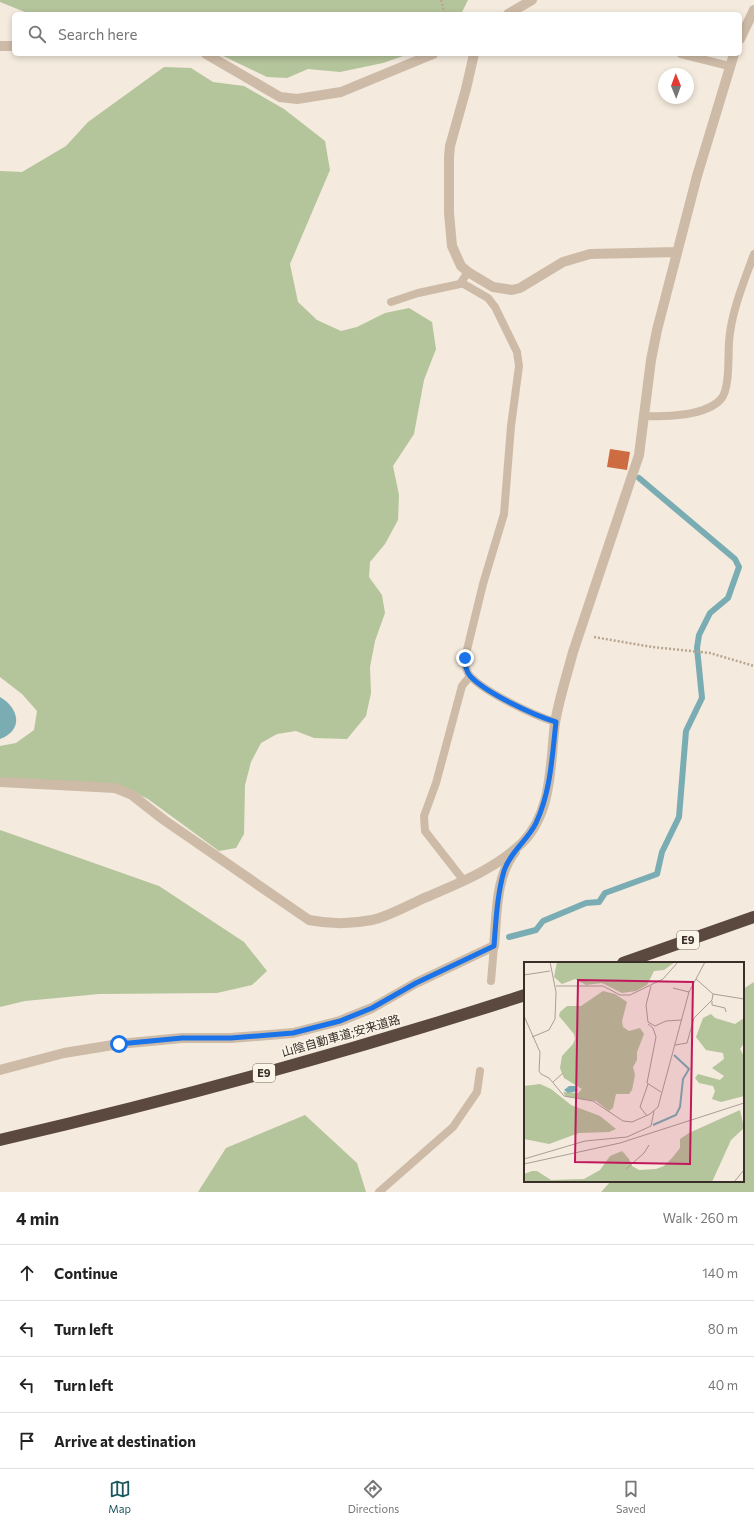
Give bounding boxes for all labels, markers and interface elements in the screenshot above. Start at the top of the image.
search box [12,12,742,56]
icon: search [26,23,48,45]
text: Search here [58,25,137,43]
north arrow [658,68,694,104]
route end [456,649,474,667]
road number: E9 [677,931,699,949]
inset map [524,962,744,1182]
street label: 山陰自動車道;安来道路 [280,1011,402,1060]
route start [110,1035,128,1053]
road number: E9 [253,1064,275,1082]
text: 4 min [16,1208,59,1229]
text: Walk · 260 m [663,1210,738,1226]
icon: ahead [16,1262,38,1284]
text: Continue [54,1264,118,1282]
text: 140 m [702,1265,738,1281]
icon: left [16,1318,38,1340]
text: Turn left [54,1320,113,1338]
text: 80 m [708,1321,738,1337]
icon: left [16,1374,38,1396]
text: Turn left [54,1376,113,1394]
text: 40 m [708,1377,738,1393]
icon: arrive [16,1430,38,1452]
text: Arrive at destination [54,1432,196,1450]
tab: Map [108,1478,131,1515]
tab: Directions [348,1478,399,1515]
tab: Saved [616,1478,646,1515]

